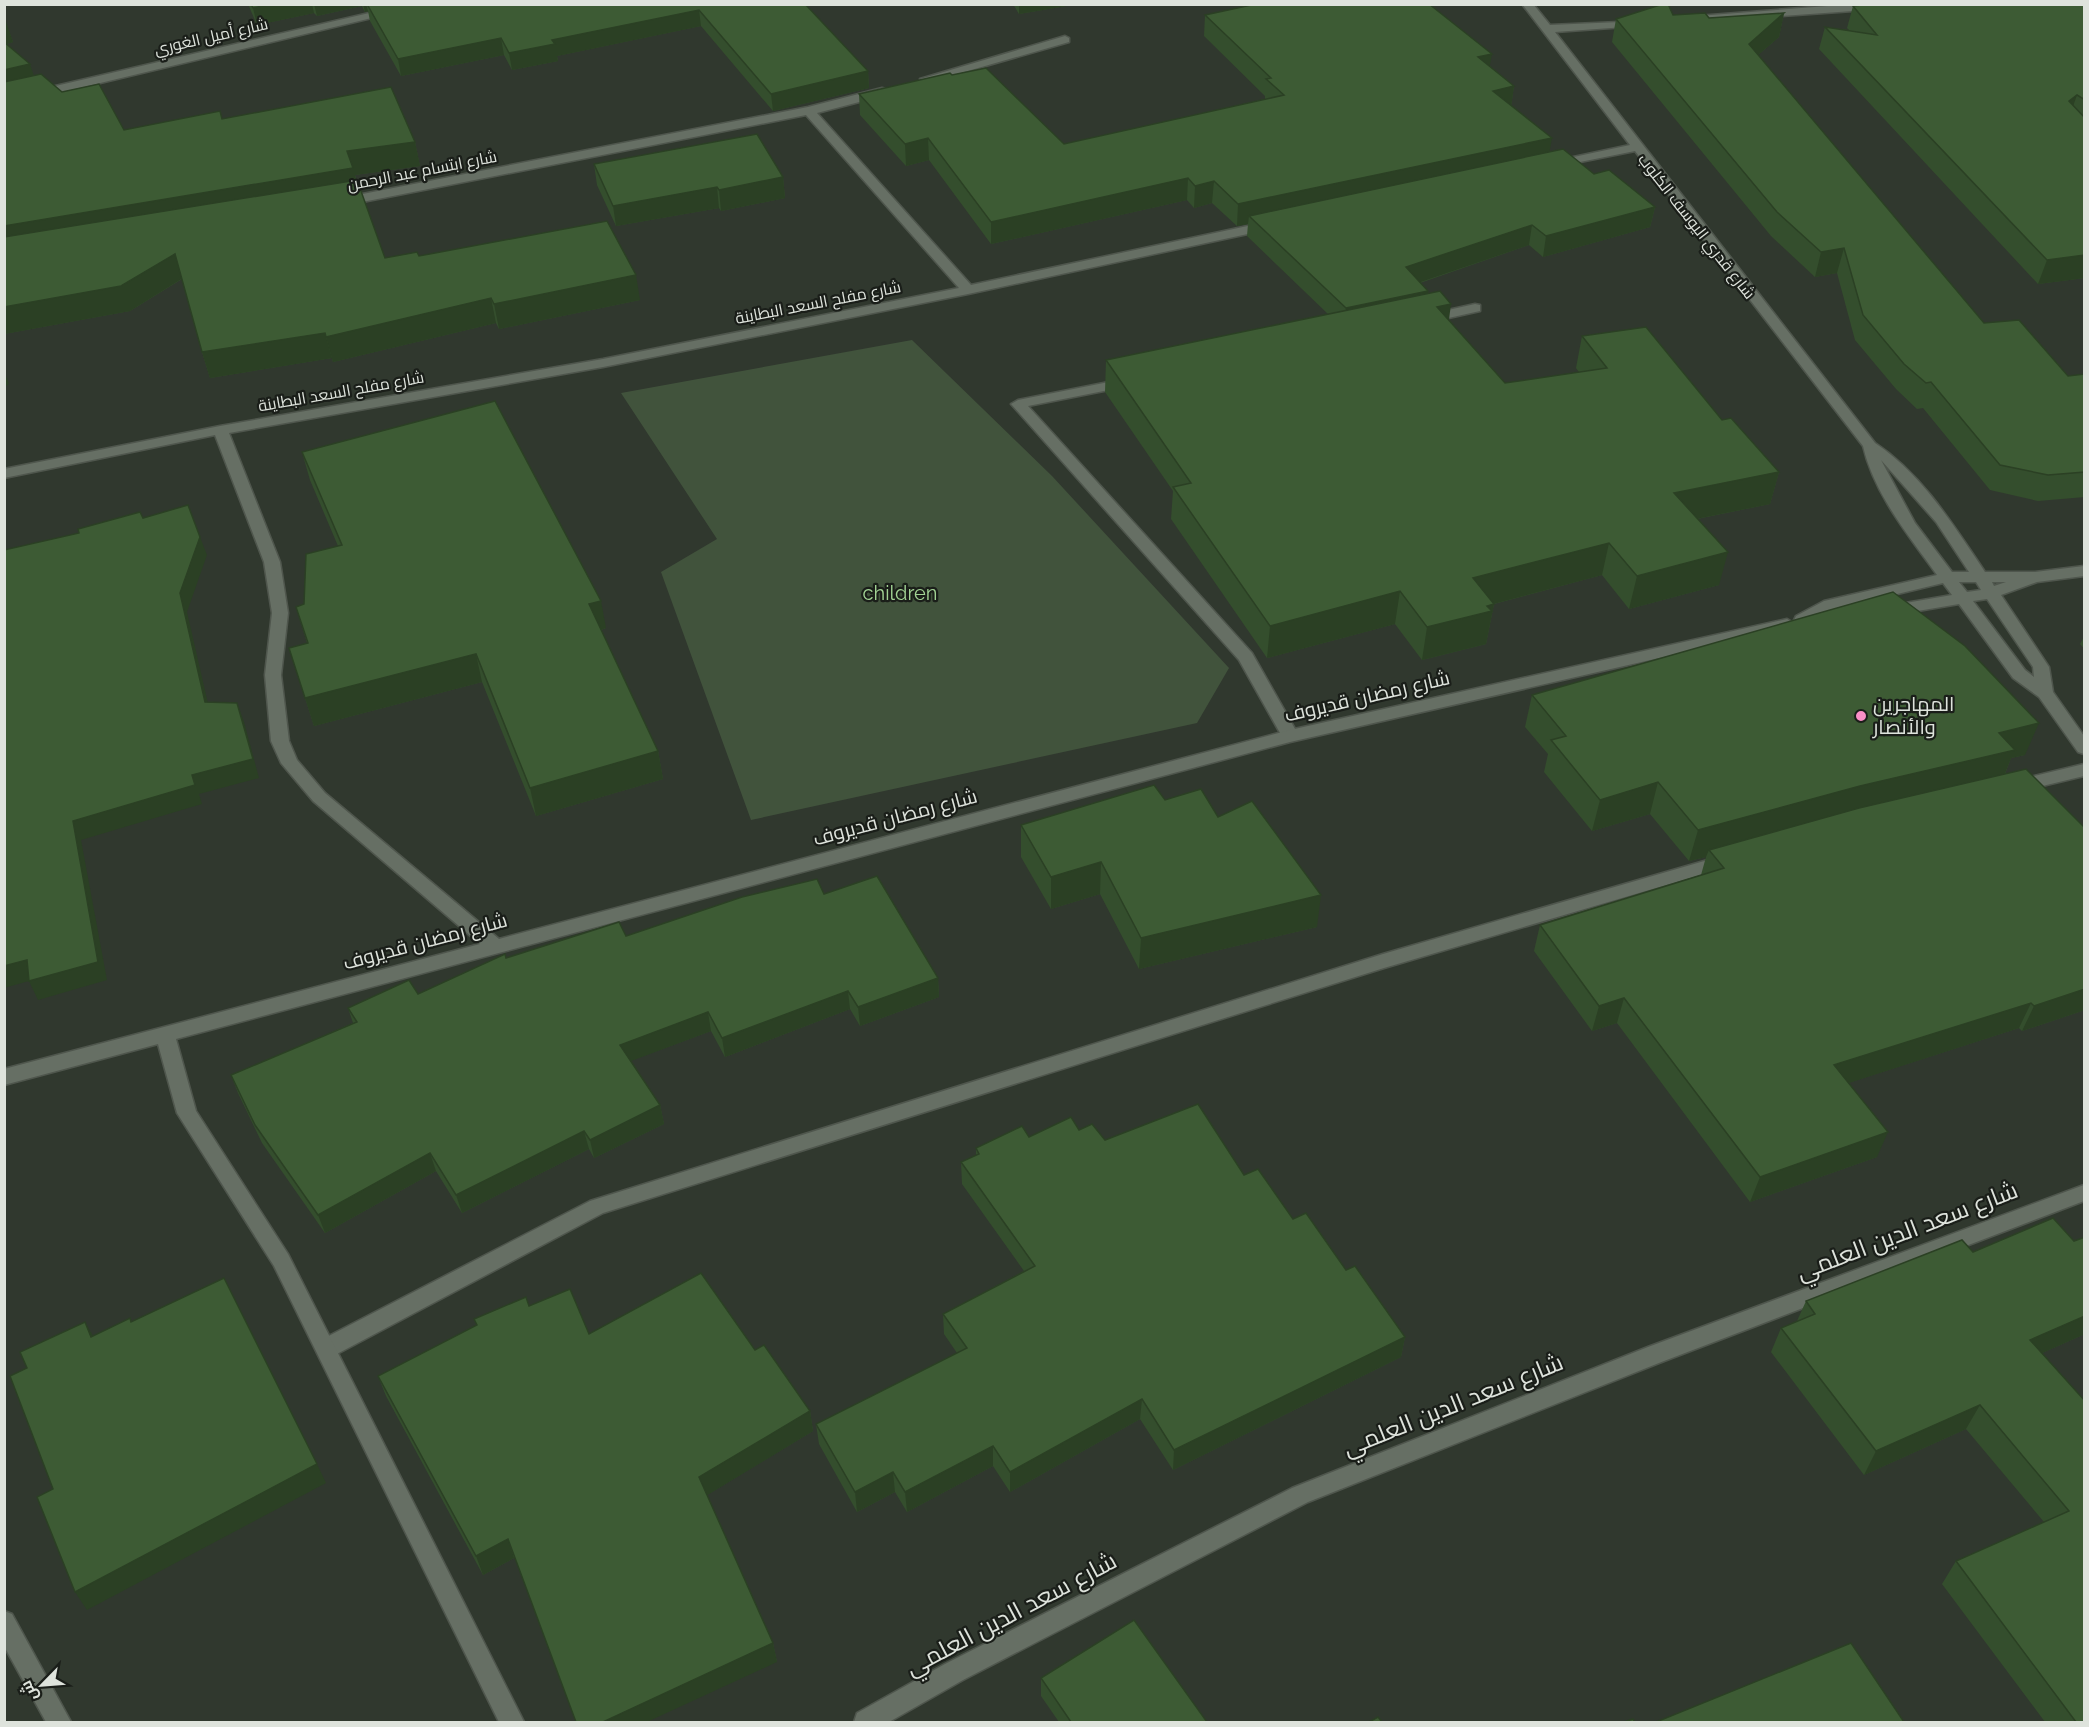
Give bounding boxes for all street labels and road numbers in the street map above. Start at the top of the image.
street label: شارع أميل الغوري [152,14,271,63]
street label: شارع ابتسام عبد الرحمن [346,147,499,196]
street label: شارع قدري اليوسف الكلوب [1631,150,1759,305]
street label: شارع مفلح السعد البطاينة [734,277,903,330]
street label: شارع مفلح السعد البطاينة [257,368,426,417]
street label: شارع رمضان قديروف [1282,665,1453,729]
street label: شارع رمضان قديروف [810,784,980,852]
street label: شارع رمضان قديروف [340,908,510,976]
street label: شارع سعد الدين العلمي [1792,1175,2023,1291]
street label: شارع سعد الدين العلمي [1338,1347,1569,1467]
street label: شارع سعد الدين العلمي [900,1546,1124,1686]

